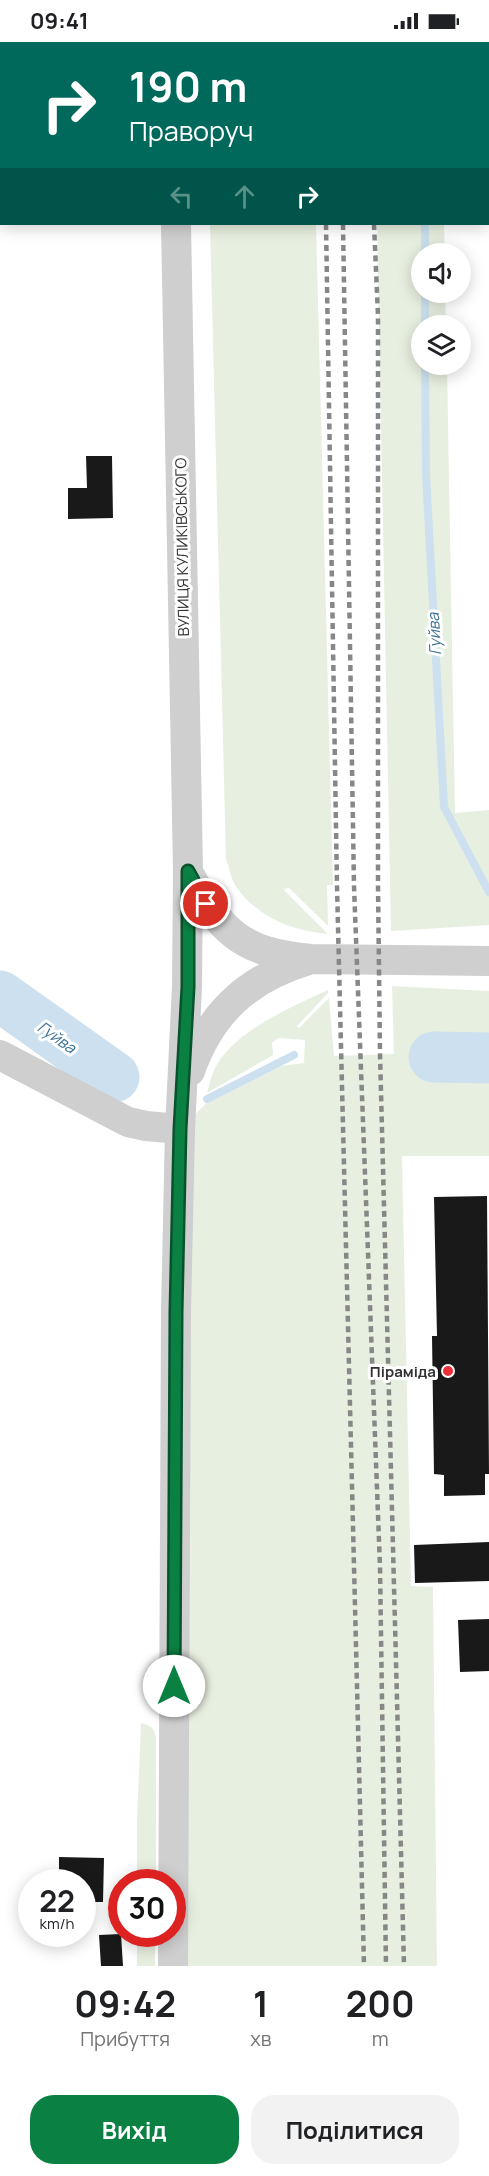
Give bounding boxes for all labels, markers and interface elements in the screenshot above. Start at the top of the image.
text: 09:41 [30,6,89,36]
text: 190 m [129,57,247,115]
icon: right [30,66,108,144]
text: Праворуч [129,112,253,149]
icon: left [165,180,198,213]
icon: ahead [228,180,261,213]
icon: right [291,180,324,213]
map controls [411,243,471,375]
button: sound [411,243,471,303]
button: layers [411,315,471,375]
street label: ВУЛИЦЯ КУЛИКІВСЬКОГО [170,457,194,636]
water label: Гуйва [422,611,446,656]
pin [180,878,231,929]
icon: arrive [189,887,222,920]
water label: Гуйва [33,1016,82,1059]
place label: Піраміда [370,1361,436,1382]
marker: Піраміда [441,1364,455,1378]
position arrow [142,1654,206,1718]
speed limit sign: 30 [108,1869,186,1947]
text: 22 [39,1880,75,1921]
text: km/h [40,1913,74,1934]
text: 09:42 [74,1979,176,2028]
text: 1 [253,1979,269,2028]
text: 200 [346,1979,415,2028]
text: Прибуття [80,2025,170,2052]
text: хв [250,2025,272,2052]
text: m [372,2025,389,2052]
button: Вихід [30,2095,239,2164]
button: Поділитися [251,2095,459,2164]

